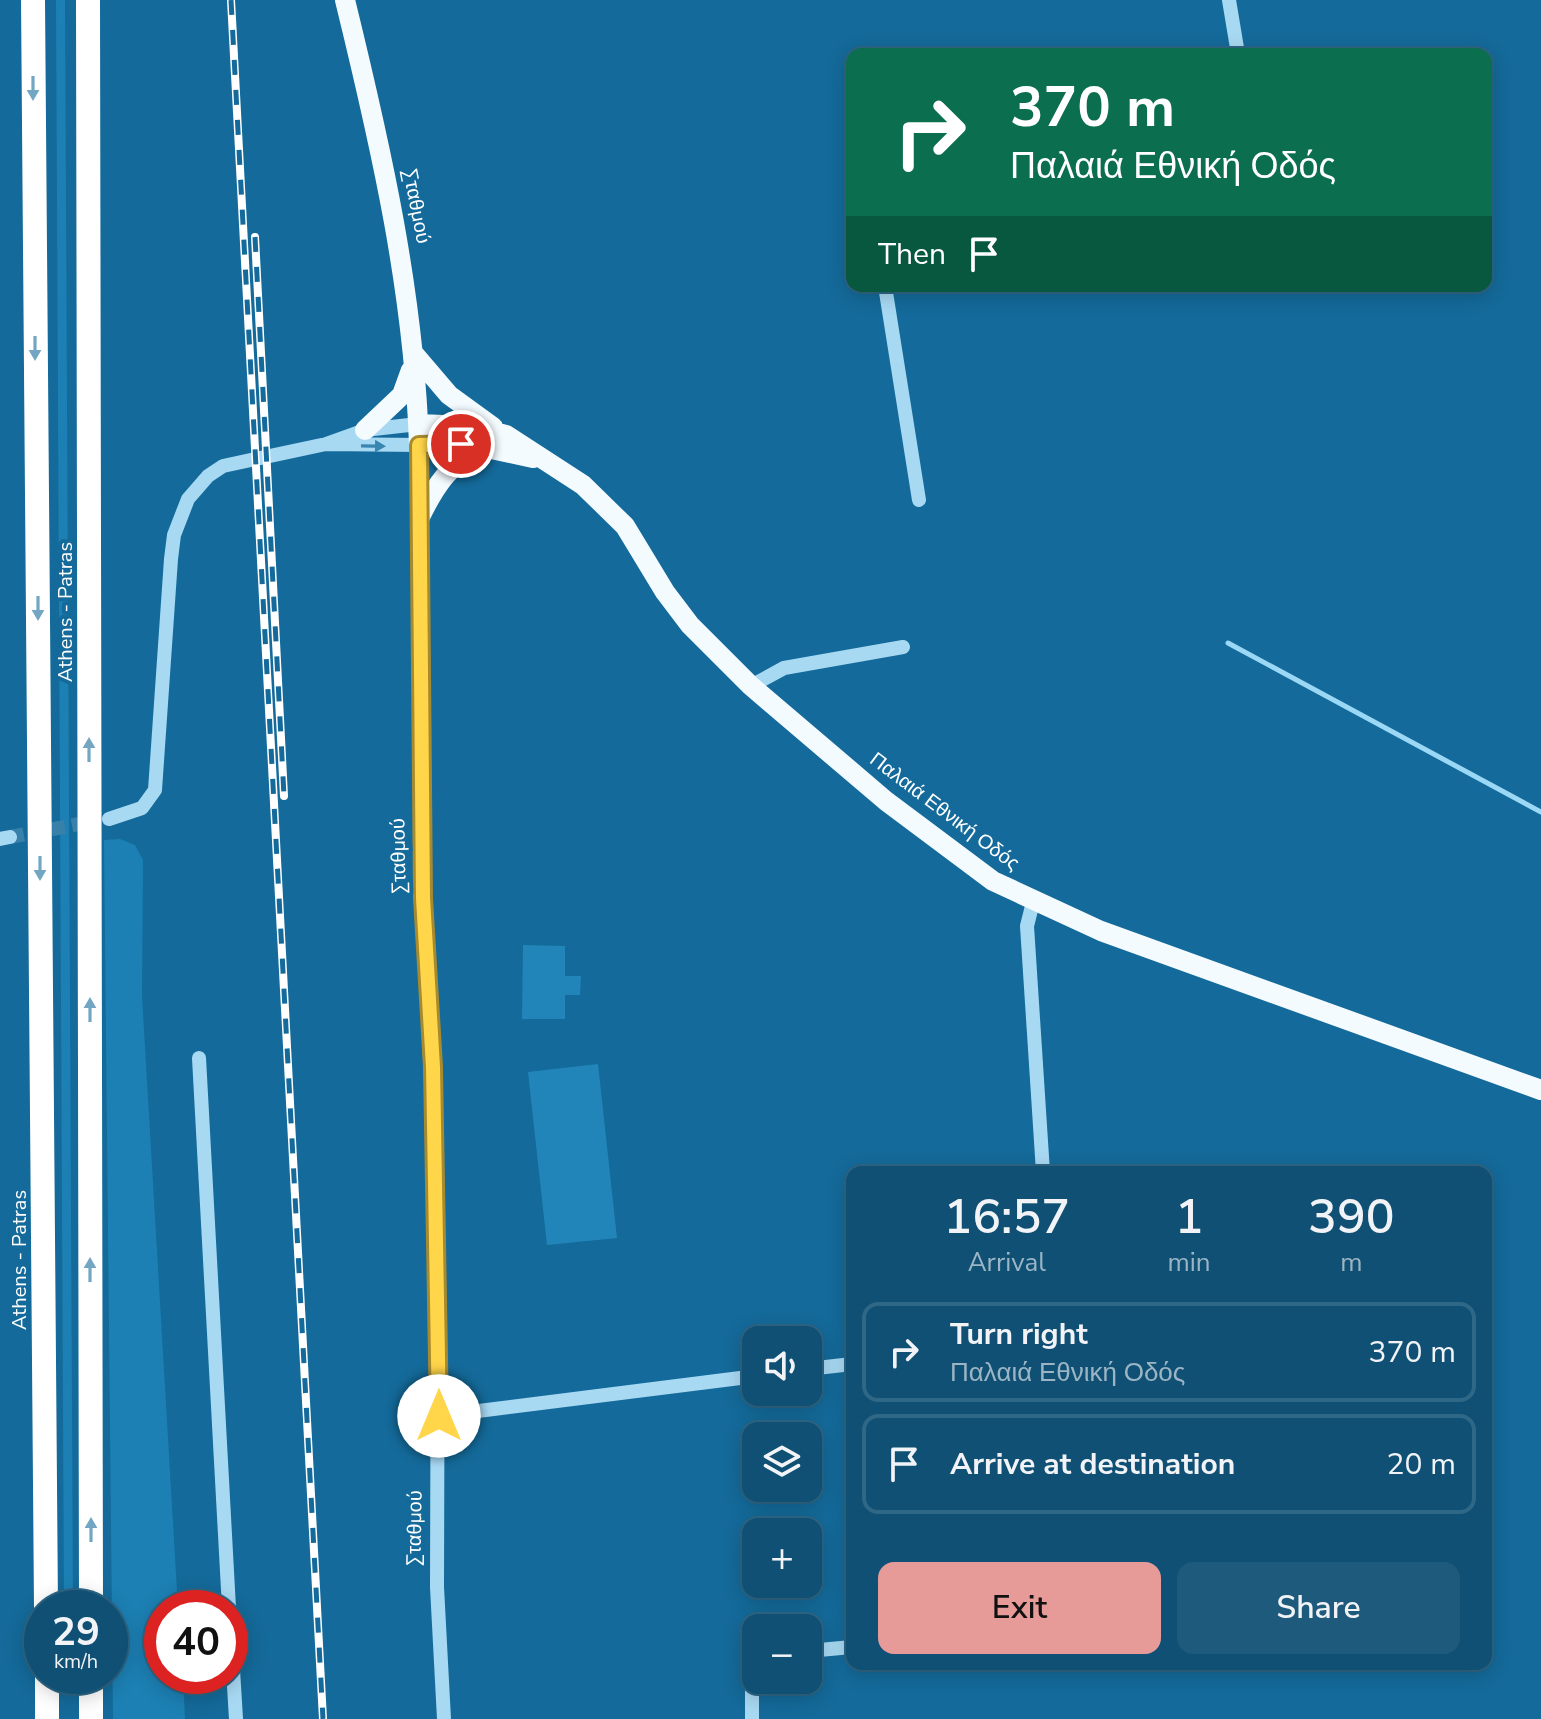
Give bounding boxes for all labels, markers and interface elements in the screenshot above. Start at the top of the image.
text: 370 m [1010,69,1175,146]
one-way arrow [27,76,39,101]
icon: right [878,80,982,184]
text: Παλαιά Εθνική Οδός [1010,142,1336,191]
street label: Σταθμού [396,166,437,246]
icon: arrive [962,232,1006,276]
text: Then [878,234,946,275]
one-way arrow [29,336,42,361]
pin [427,410,495,478]
icon: arrive [439,422,483,466]
one-way arrow [361,440,386,452]
street label: Athens - Patras [52,542,79,682]
one-way arrow [32,596,44,621]
one-way arrow [83,737,95,762]
street label: Παλαιά Εθνική Οδός [864,746,1025,877]
street label: Σταθμού [384,818,413,894]
one-way arrow [34,856,46,881]
one-way arrow [84,997,96,1022]
text: 16:57 [943,1184,1070,1250]
text: 1 [1175,1184,1203,1250]
text: 390 [1308,1184,1395,1250]
street label: Athens - Patras [6,1190,33,1330]
text: Arrival [968,1245,1046,1280]
text: min [1168,1245,1211,1280]
text: m [1340,1245,1362,1280]
one-way arrow [84,1257,96,1282]
text: Turn right [950,1314,1088,1355]
map controls [742,1326,822,1694]
button: sound [742,1326,822,1406]
icon: right [882,1330,926,1374]
text: 370 m [1369,1332,1456,1373]
text: Παλαιά Εθνική Οδός [950,1355,1185,1390]
position arrow [397,1374,481,1458]
button: layers [742,1422,822,1502]
icon: arrive [882,1442,926,1486]
text: Arrive at destination [950,1444,1235,1485]
text: 20 m [1387,1444,1456,1485]
street label: Σταθμού [400,1490,429,1566]
one-way arrow [85,1517,97,1542]
button: + [742,1518,822,1598]
button: Exit [878,1562,1161,1654]
button: Share [1177,1562,1460,1654]
speed limit sign: 40 [144,1590,248,1694]
text: 29 [52,1605,100,1659]
button: − [742,1614,822,1694]
text: km/h [54,1648,98,1675]

